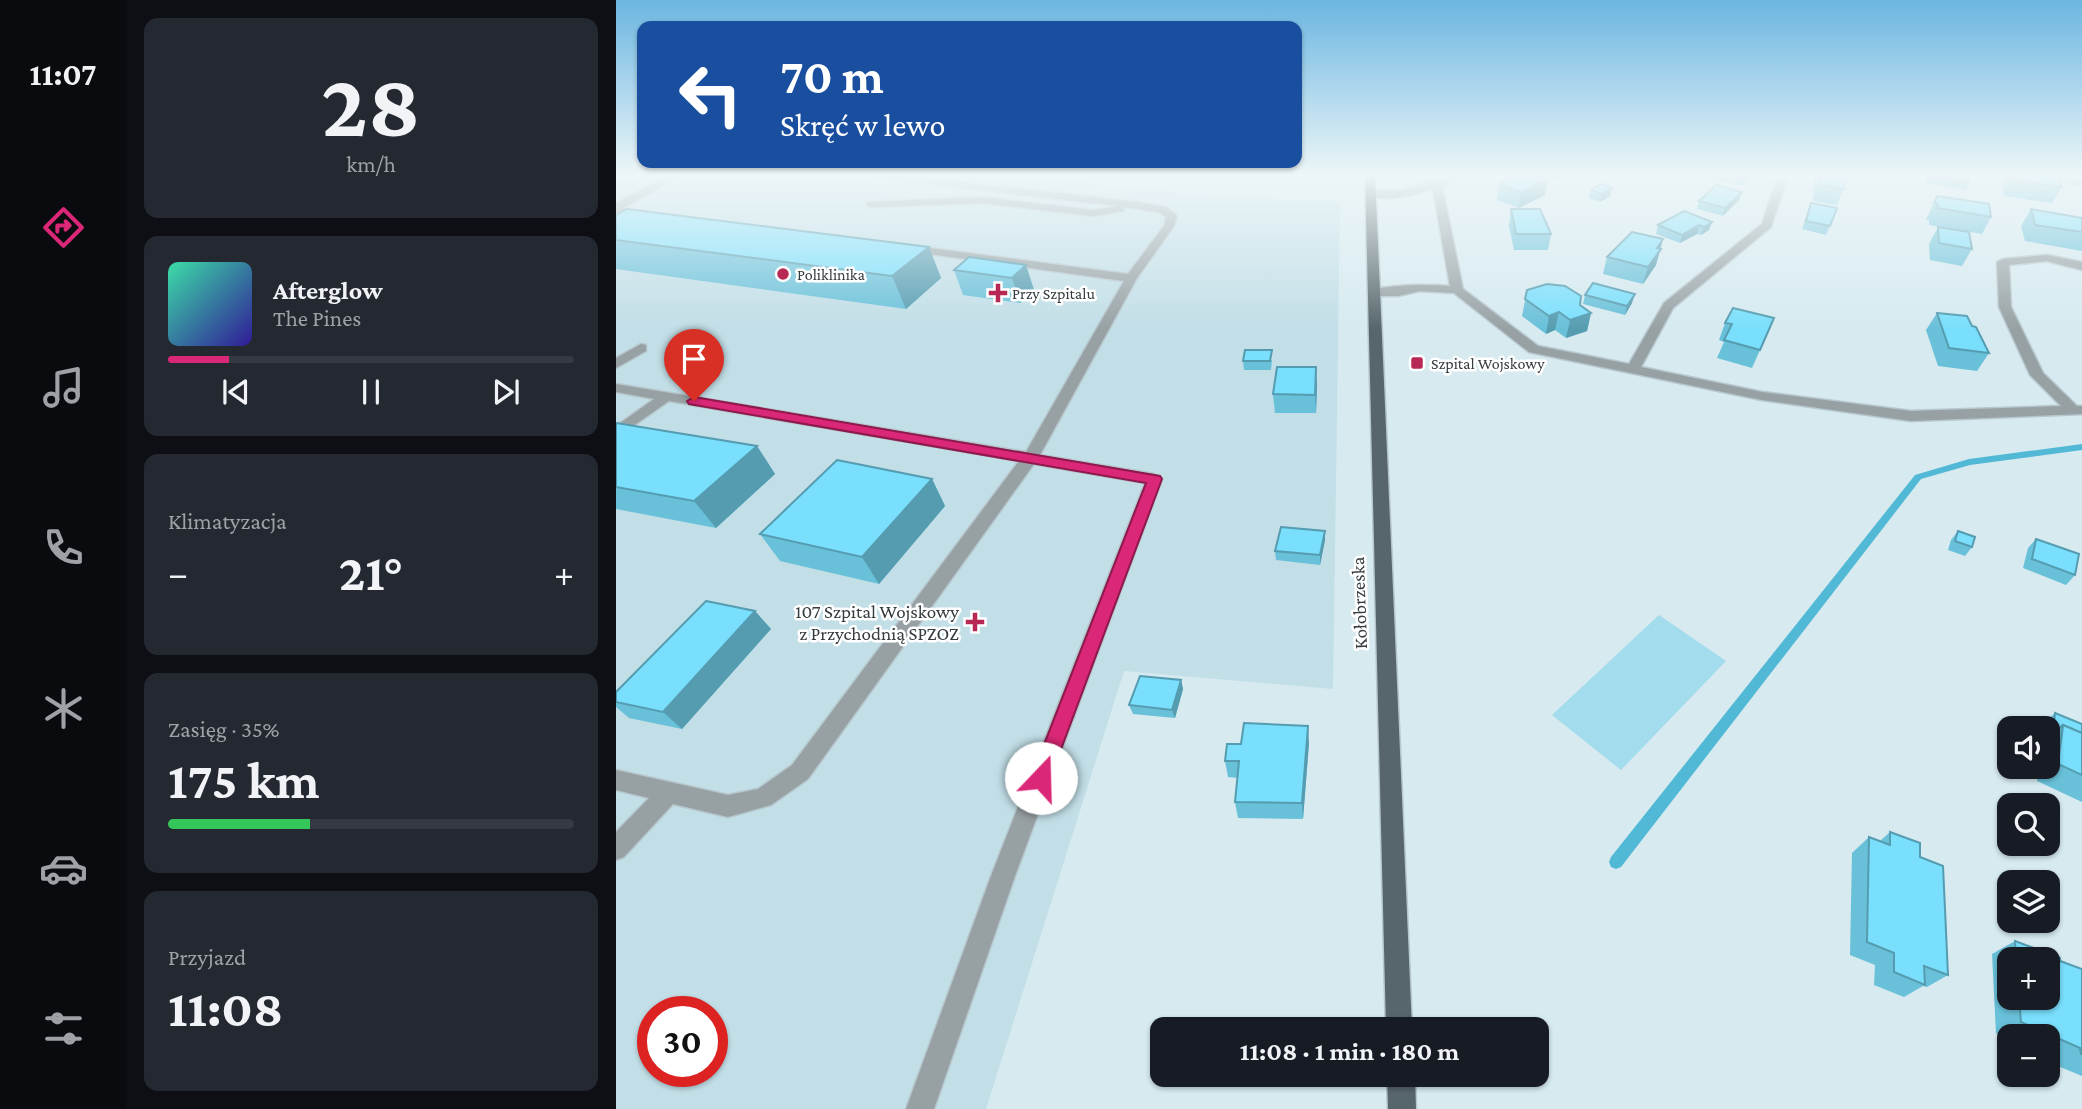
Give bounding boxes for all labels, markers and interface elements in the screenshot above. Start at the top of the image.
icon: left [665,49,756,140]
text: 70 m [780,49,884,104]
text: 28 [321,54,421,156]
text: 11:07 [30,56,97,92]
text: Skręć w lewo [780,107,945,143]
text: km/h [346,151,396,177]
icon: directions [39,203,88,252]
marker: Poliklinika [775,266,791,282]
place label: Poliklinika [797,266,865,283]
text: Afterglow [273,276,383,305]
marker: Przy Szpitalu [990,285,1006,301]
place label: Przy Szpitalu [1012,285,1095,303]
text: The Pines [273,305,361,331]
pin [664,329,724,401]
icon: arrive [675,340,713,378]
marker: Szpital Wojskowy [1409,355,1425,371]
place label: Szpital Wojskowy [1431,355,1545,373]
icon: music [39,363,88,412]
icon: previous [217,373,255,411]
icon: pause [352,373,390,411]
icon: next [487,373,525,411]
text: Klimatyzacja [168,508,287,534]
icon: phone [39,523,88,572]
text: 21° [339,543,403,601]
text: − [168,552,188,594]
text: + [554,552,574,594]
street label: Kołobrzeska [1347,556,1371,650]
place label: 107 Szpital Wojskowy z Przychodnią SPZOZ [795,601,959,644]
marker: 107 Szpital Wojskowy z Przychodnią SPZOZ [965,612,985,632]
icon: climate [39,684,88,733]
text: Zasięg · 35% [168,716,280,742]
map controls [1997,716,2060,1087]
button: sound [1997,716,2060,779]
position arrow [1004,741,1078,815]
text: 175 km [168,751,320,809]
button: search [1997,793,2060,856]
icon: car [39,844,88,893]
button: layers [1997,870,2060,933]
text: Przyjazd [168,944,246,970]
button: + [1997,947,2060,1010]
text: 11:08 [168,979,283,1037]
speed limit sign: 30 [637,996,728,1087]
icon: filters [39,1004,88,1053]
button: − [1997,1024,2060,1087]
text: 11:08 · 1 min · 180 m [1240,1037,1459,1066]

